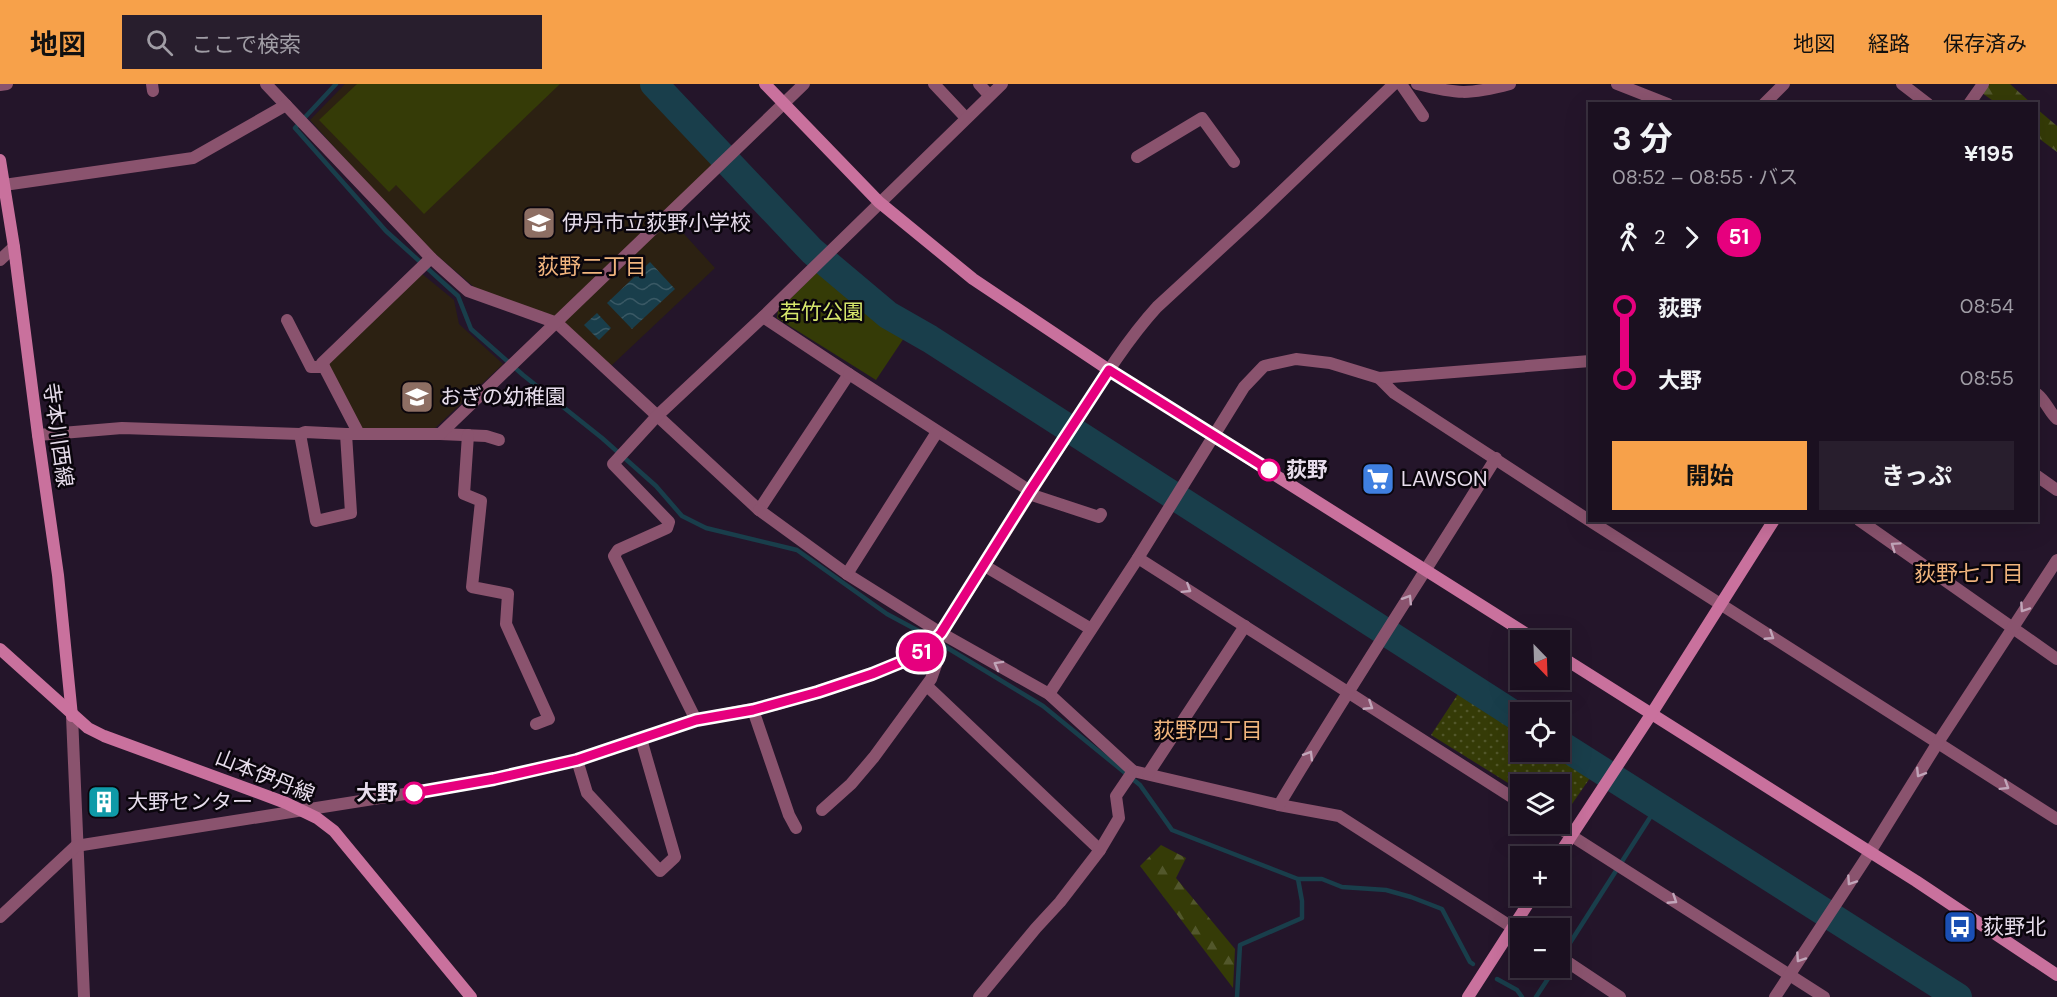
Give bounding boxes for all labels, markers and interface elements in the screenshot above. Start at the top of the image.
search box [122,15,542,69]
text: 地図 [30,26,86,63]
icon: search [143,26,176,59]
text: ここで検索 [191,30,301,59]
text: 地図 [1793,30,1835,58]
text: 経路 [1868,30,1910,58]
text: 保存済み [1943,30,2027,58]
text: 3 分 [1612,117,1673,160]
text: ¥195 [1964,139,2014,168]
text: 08:52 – 08:55 · バス [1612,164,1798,190]
school or university icon: 伊丹市立荻野小学校 [521,205,557,241]
place label: 伊丹市立荻野小学校 [562,209,751,237]
icon: walk [1612,221,1645,254]
icon: forward [1675,221,1708,254]
text: 51 [1729,223,1749,251]
text: 2 [1654,224,1666,250]
district label: 荻野二丁目 [537,252,647,281]
text: 08:54 [1960,293,2014,319]
text: 荻野 [1658,294,1702,323]
park label: 若竹公園 [780,298,864,326]
text: 08:55 [1960,365,2014,391]
text: 大野 [1658,366,1702,395]
school or university icon: おぎの幼稚園 [399,379,435,415]
street label: 寺本川西線 [37,381,79,489]
place label: おぎの幼稚園 [440,383,566,411]
button: 開始 [1612,441,1807,510]
button: きっぷ [1819,441,2014,510]
place label: 荻野 [1286,456,1328,484]
marker: 荻野 [1258,459,1280,481]
supermarket icon: LAWSON [1360,461,1396,497]
place label: LAWSON [1401,465,1487,493]
one-way arrow [1891,541,1901,553]
district label: 荻野七丁目 [1914,559,2024,588]
one-way arrow [1181,582,1191,594]
one-way arrow [1401,595,1412,606]
one-way arrow [2021,602,2032,613]
one-way arrow [1763,628,1774,639]
north arrow [1510,630,1570,690]
map controls [1510,630,1570,978]
line badge: 51 [894,632,948,672]
text: 51 [911,638,931,666]
one-way arrow [994,661,1004,672]
one-way arrow [1363,699,1373,711]
button: locate [1510,702,1570,762]
district label: 荻野四丁目 [1153,716,1263,745]
street label: 山本伊丹線 [211,743,319,809]
one-way arrow [1302,751,1314,761]
one-way arrow [1915,767,1927,777]
button: layers [1510,774,1570,834]
place label: 大野 [356,779,398,807]
one-way arrow [1998,779,2009,790]
marker: 大野 [403,782,425,804]
building icon: 大野センター [86,784,122,820]
place label: 大野センター [127,788,253,816]
button: + [1510,846,1570,906]
one-way arrow [1847,874,1858,885]
one-way arrow [1667,893,1677,905]
bus stop icon: 荻野北 [1942,909,1978,945]
place label: 荻野北 [1983,913,2046,941]
button: − [1510,918,1570,978]
one-way arrow [1797,951,1808,962]

